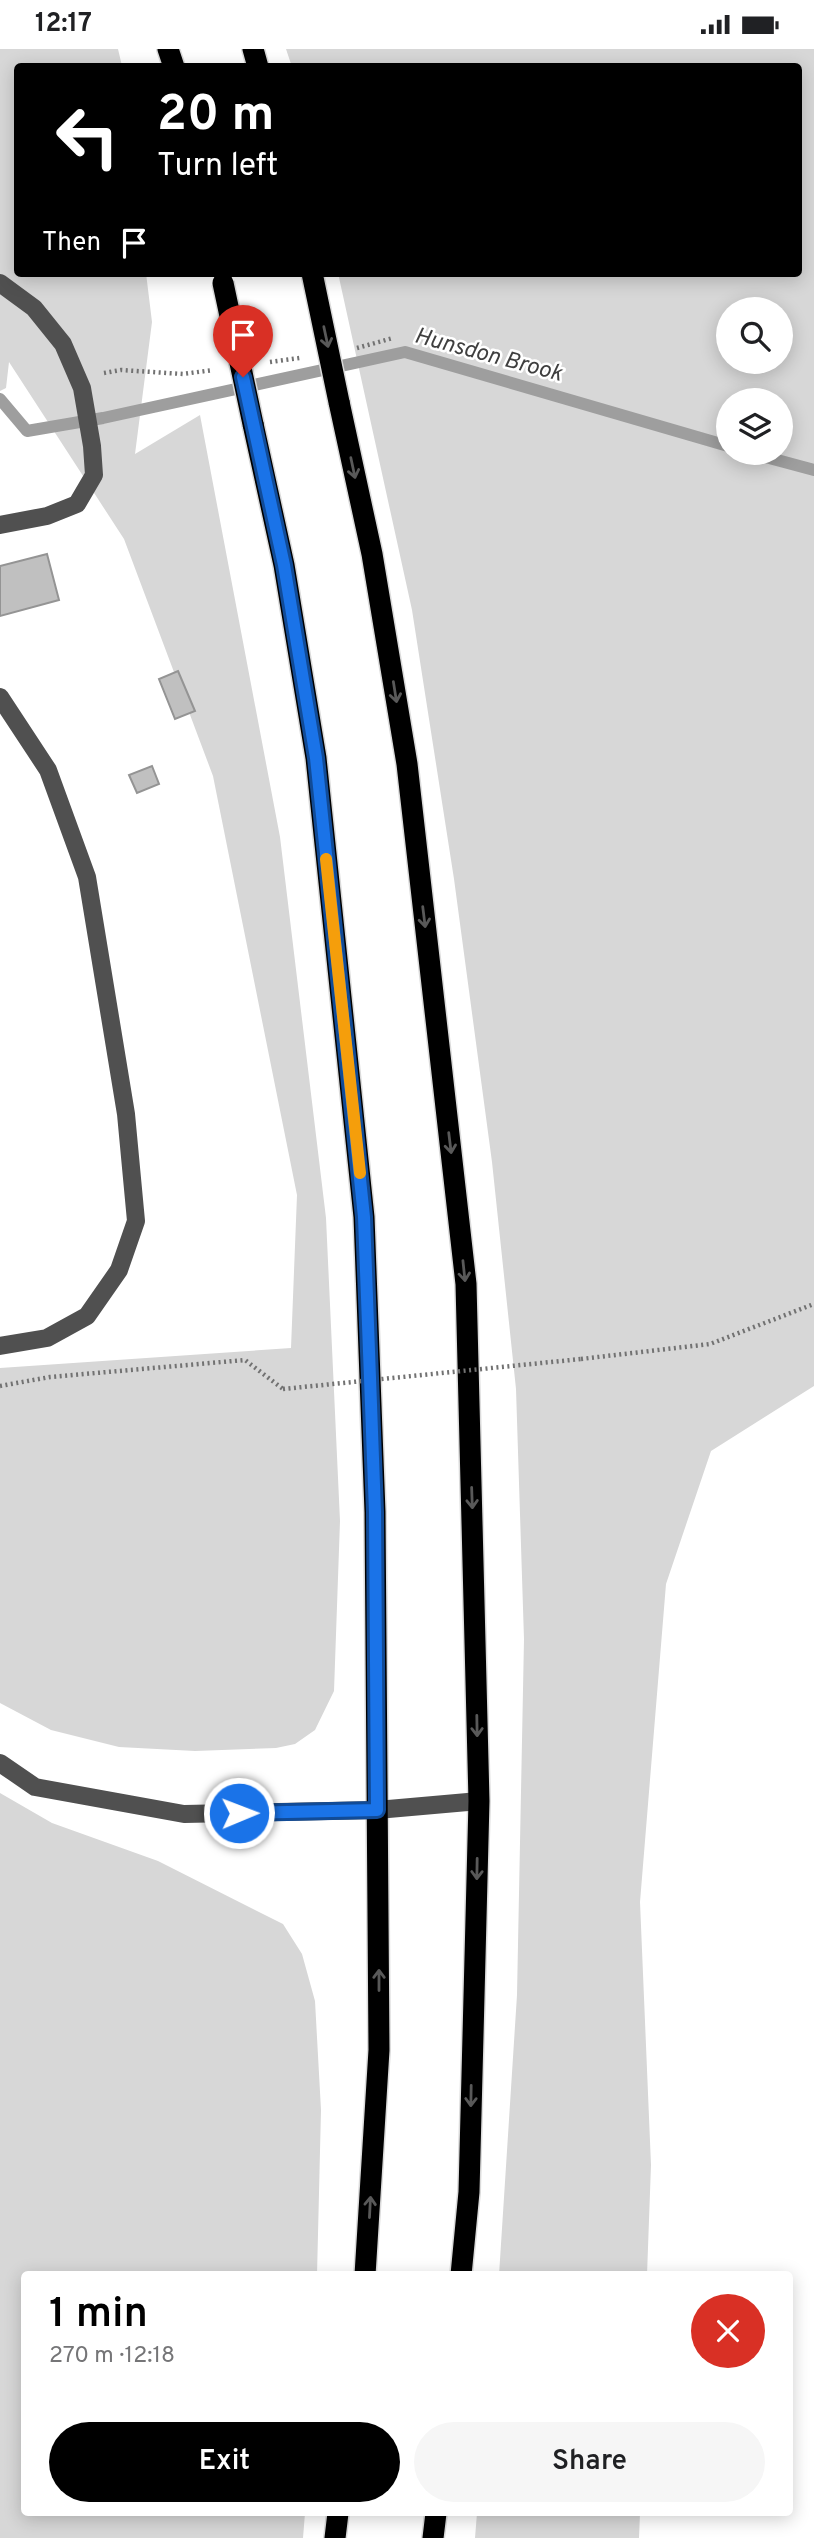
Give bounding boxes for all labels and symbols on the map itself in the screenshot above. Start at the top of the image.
pin [213,305,273,377]
water label: Hunsdon Brook [411,322,565,390]
one-way arrow [319,325,333,348]
one-way arrow [347,456,361,479]
one-way arrow [389,680,402,703]
one-way arrow [418,906,431,928]
one-way arrow [444,1132,457,1154]
one-way arrow [458,1259,471,1282]
one-way arrow [465,1486,478,1509]
one-way arrow [471,1714,484,1737]
position arrow [202,1776,276,1850]
one-way arrow [470,1857,484,1880]
one-way arrow [372,1968,385,1991]
one-way arrow [465,2085,478,2108]
one-way arrow [364,2196,377,2219]

